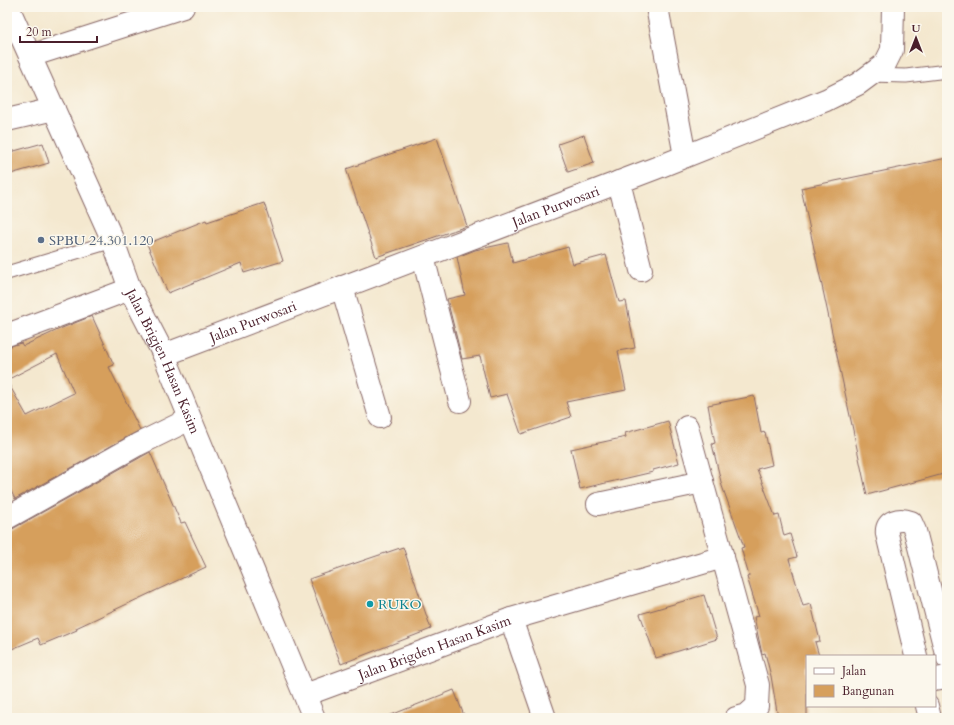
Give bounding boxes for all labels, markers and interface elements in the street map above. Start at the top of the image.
scale bar [20,18,97,44]
north arrow [896,18,936,58]
text: U [912,21,921,36]
text: 20 m [26,24,53,40]
street label: Jalan Purwosari [507,181,602,232]
place label: SPBU 24.301.120 [49,231,153,250]
marker: SPBU 24.301.120 [36,235,46,245]
street label: Jalan Brigjen Hasan Kasim [121,283,205,437]
street label: Jalan Purwosari [205,296,299,347]
place label: RUKO [378,595,422,614]
marker: RUKO [365,599,375,609]
street label: Jalan Brigden Hasan Kasim [354,610,514,685]
legend [806,655,936,707]
text: Jalan [840,663,866,679]
text: Bangunan [842,683,894,699]

